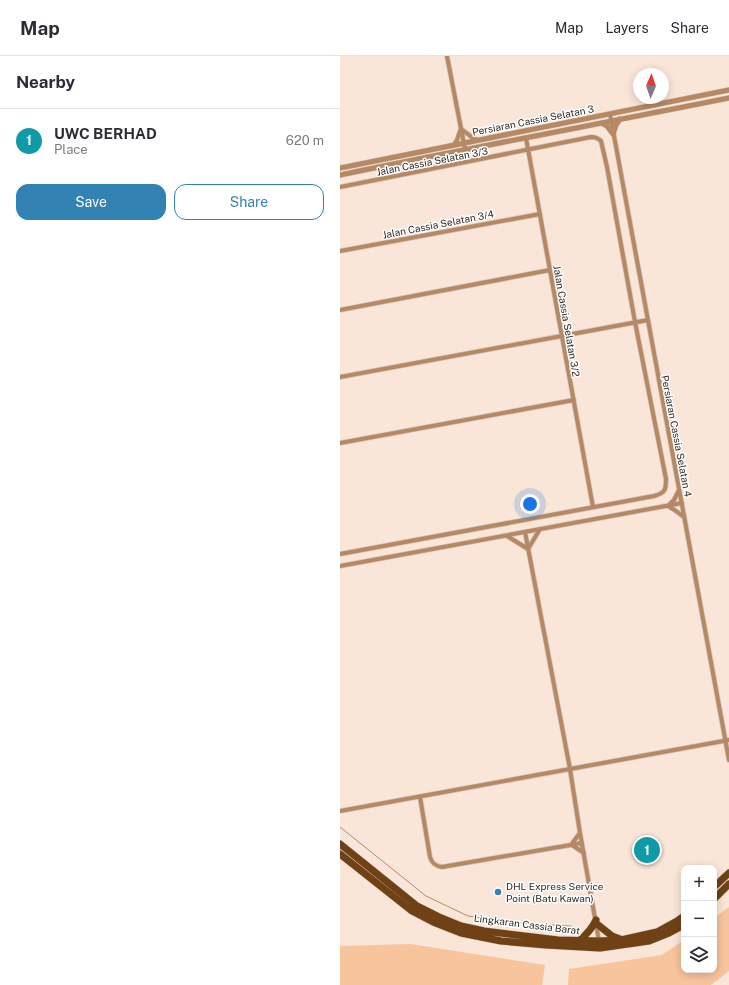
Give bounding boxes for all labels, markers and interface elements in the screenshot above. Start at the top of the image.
text: Map [20,17,60,39]
text: Map [555,20,583,36]
text: Layers [605,20,649,36]
text: Share [671,20,709,36]
north arrow [633,68,669,104]
text: Nearby [16,72,75,92]
street label: Persiaran Cassia Selatan 3 [471,102,595,138]
text: UWC BERHAD [54,125,157,142]
text: 1 [26,133,32,148]
text: 620 m [286,133,324,148]
text: Place [54,142,88,157]
street label: Jalan Cassia Selatan 3/3 [375,144,489,178]
button: Save [16,184,166,220]
button: Share [174,184,324,220]
street label: Jalan Cassia Selatan 3/4 [381,207,495,241]
street label: Jalan Cassia Selatan 3/2 [551,264,583,378]
street label: Persiaran Cassia Selatan 4 [659,374,695,498]
your location [520,494,540,514]
pin: 1 [634,835,660,865]
map controls [681,865,717,973]
button: + [681,865,717,901]
place label: DHL Express Service Point (Batu Kawan) [506,880,604,904]
marker: DHL Express Service Point (Batu Kawan) [493,887,503,897]
button: − [681,901,717,937]
street label: Lingkaran Cassia Barat [473,912,581,936]
button: layers [681,937,717,973]

